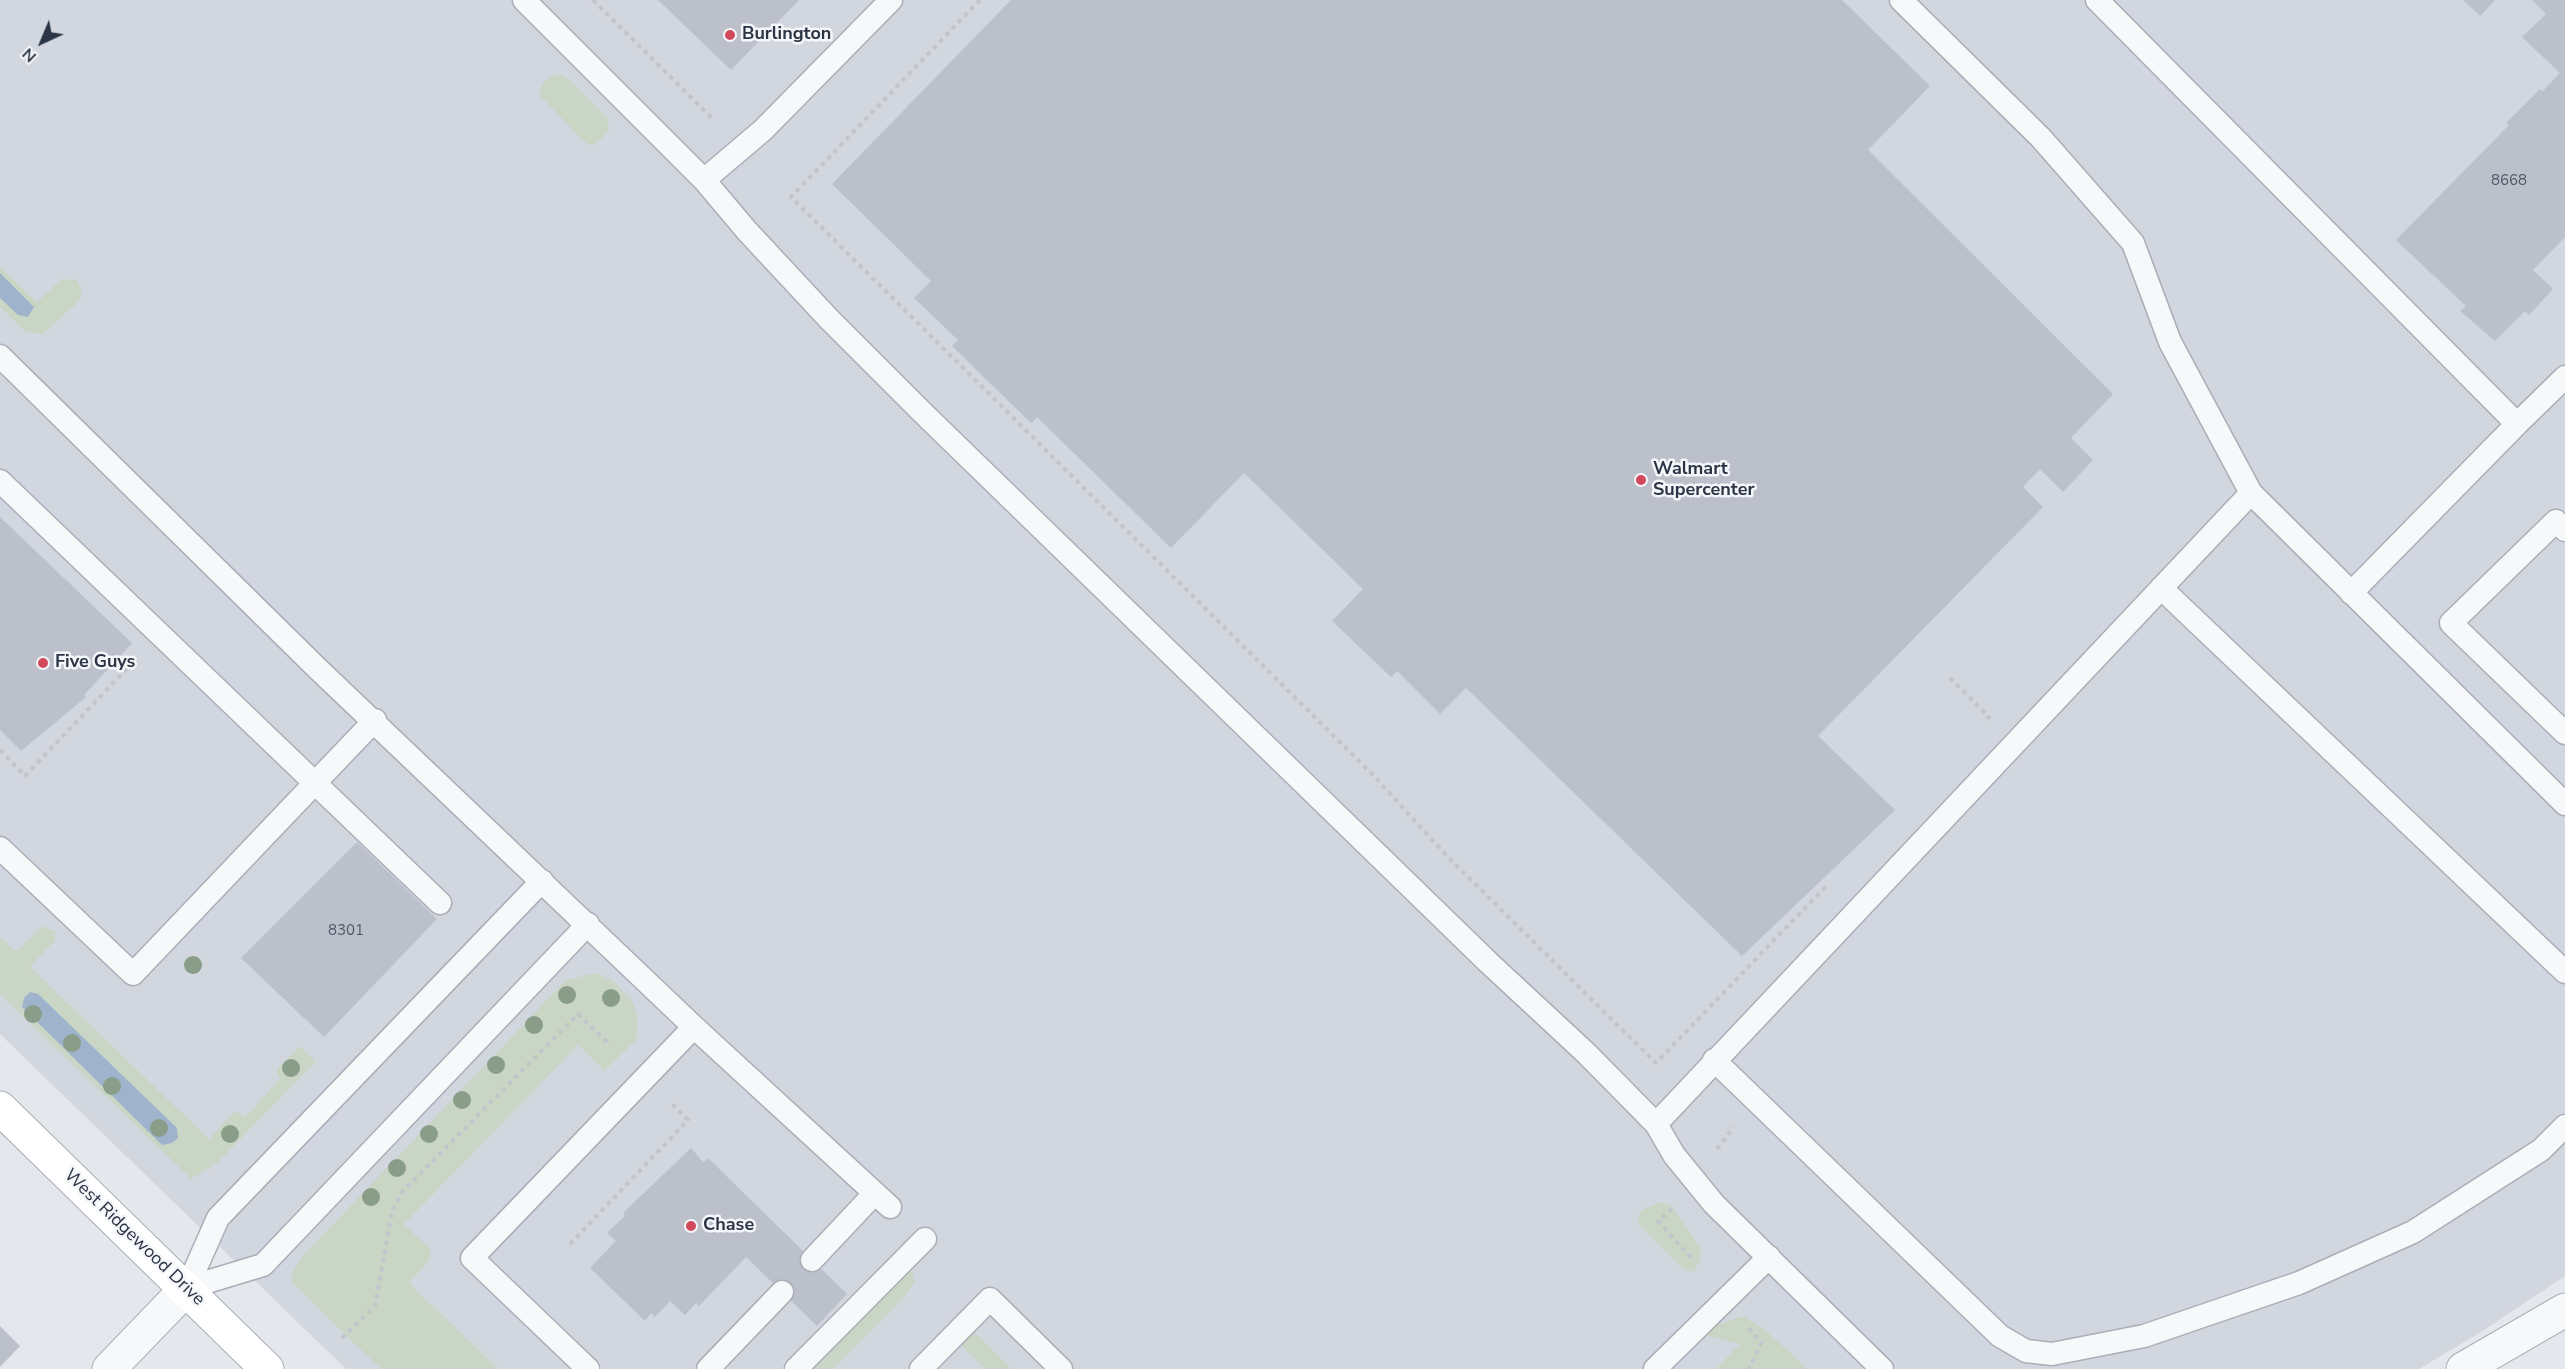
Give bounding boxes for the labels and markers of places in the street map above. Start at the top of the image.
place label: Burlington [742,24,831,46]
marker: Burlington [723,28,737,42]
place label: Walmart Supercenter [1653,459,1754,502]
marker: Walmart Supercenter [1634,473,1648,487]
place label: Five Guys [55,652,135,674]
marker: Five Guys [36,656,50,670]
place label: Chase [703,1215,754,1237]
marker: Chase [684,1219,698,1233]

